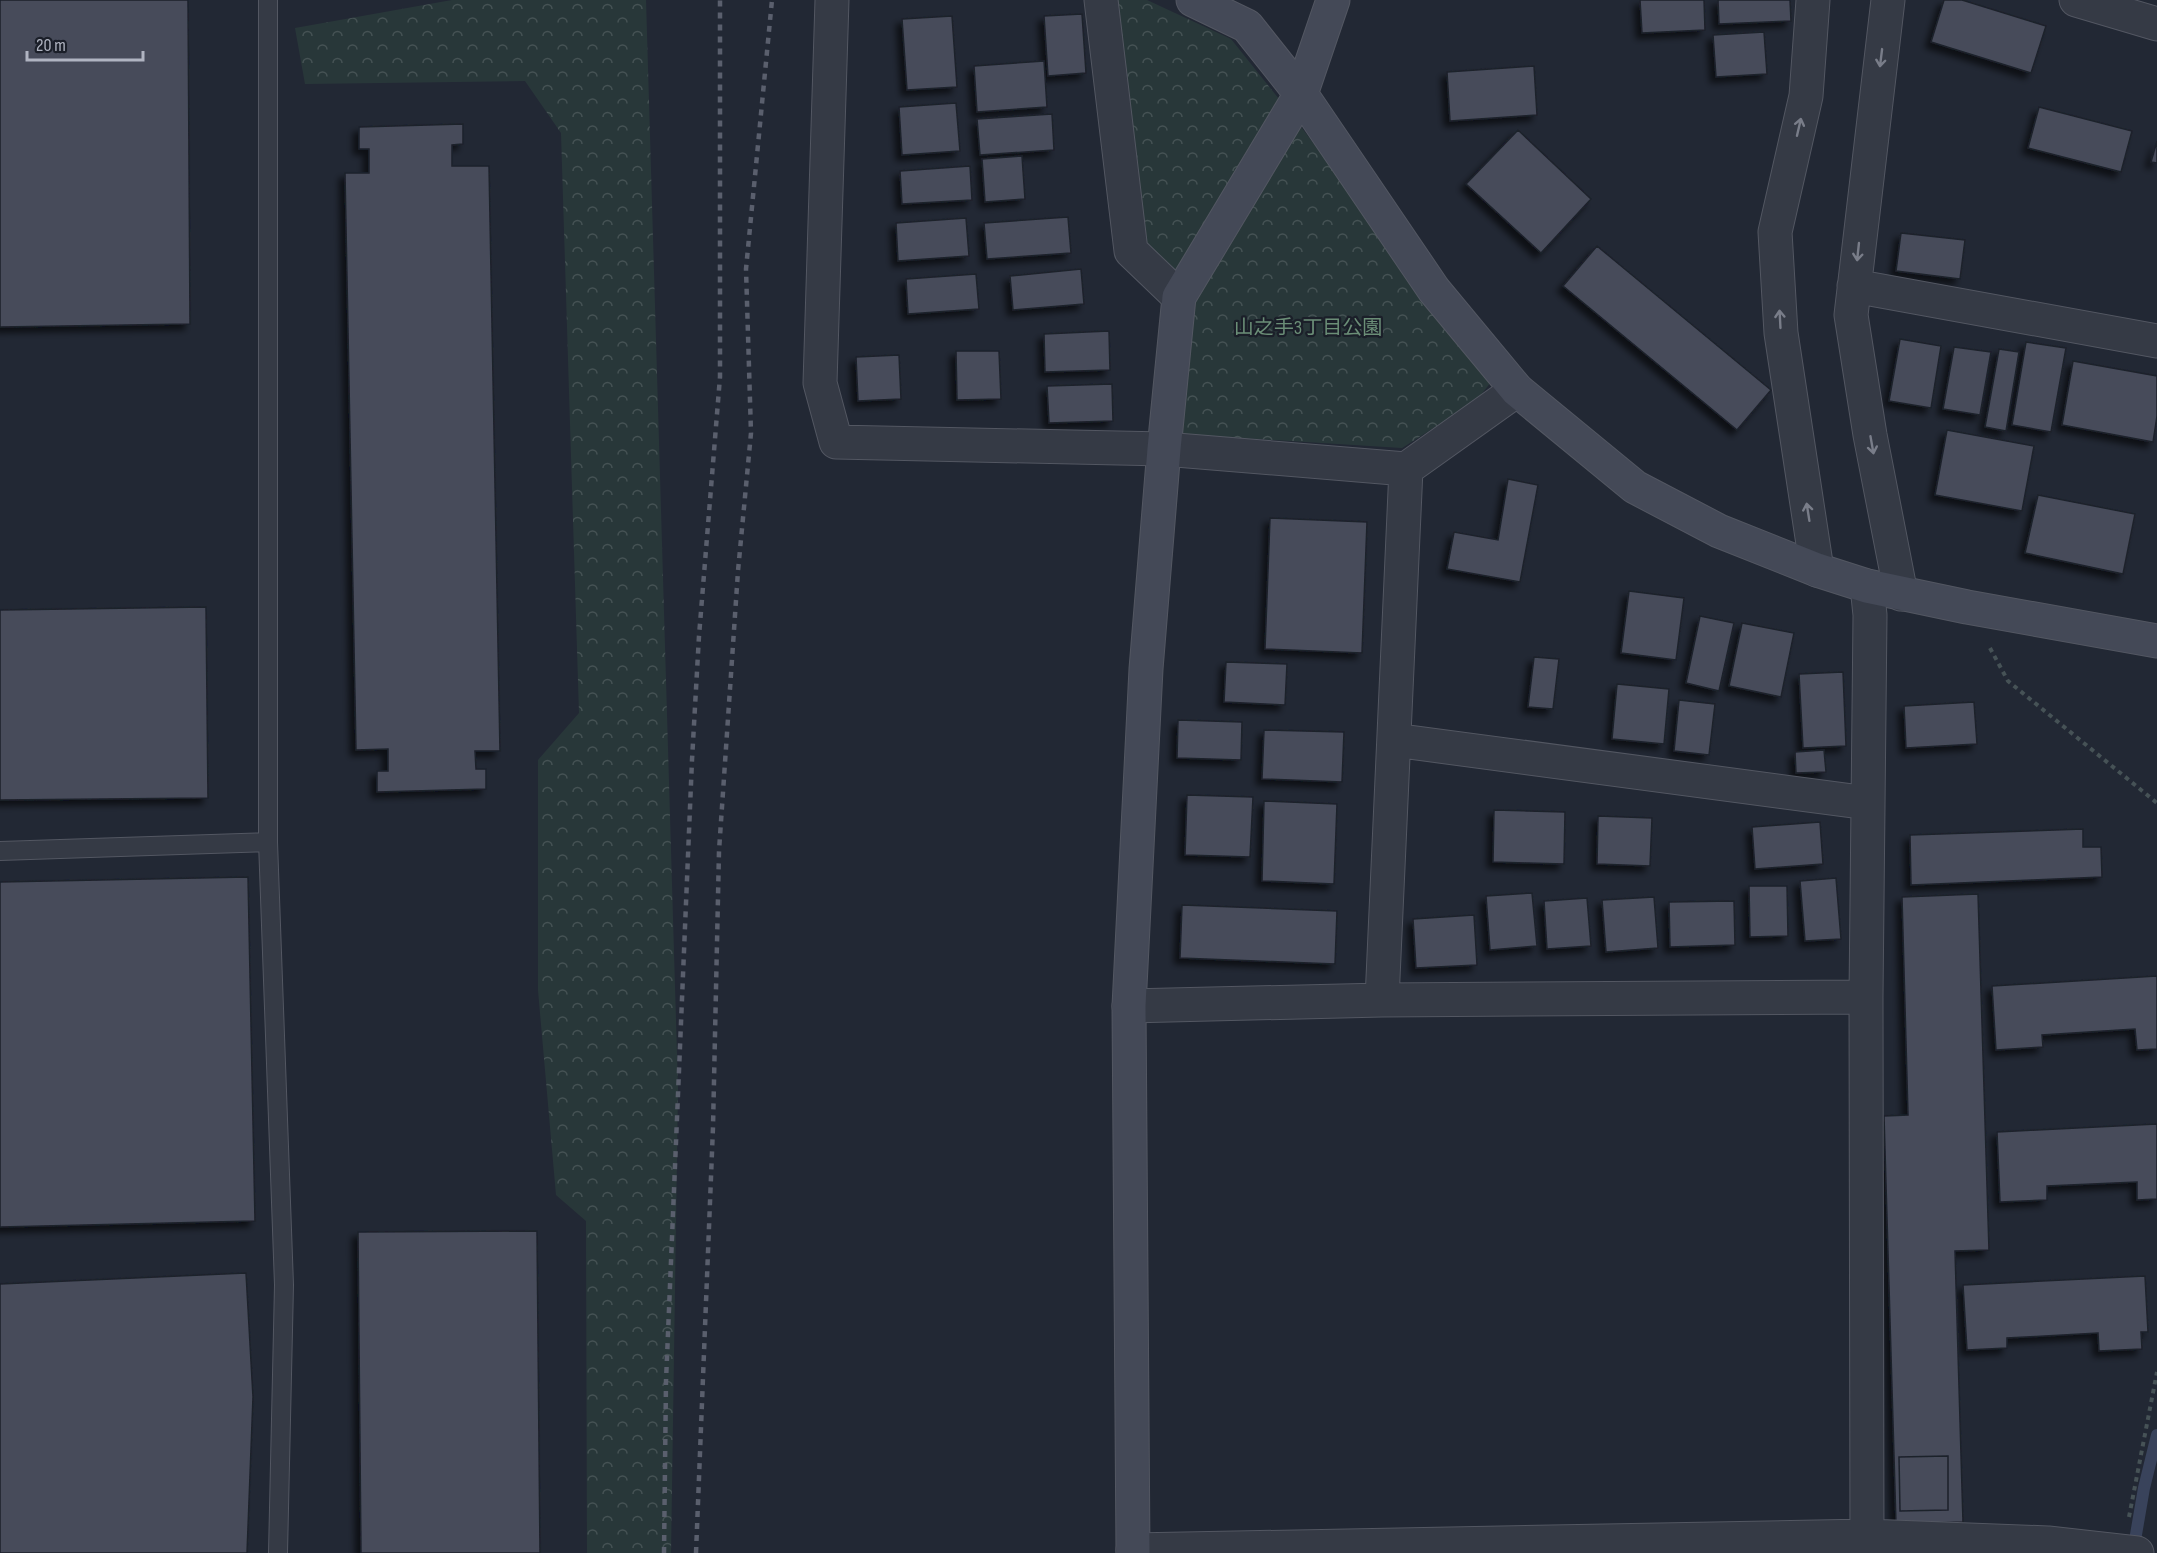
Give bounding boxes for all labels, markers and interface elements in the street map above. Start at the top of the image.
scale bar [27,24,142,62]
text: 20 m [36,35,66,56]
one-way arrow [1875,48,1886,67]
one-way arrow [1793,118,1805,137]
one-way arrow [1852,241,1863,261]
one-way arrow [1774,310,1785,330]
park label: 山之手3丁目公園 [1234,316,1382,340]
one-way arrow [1867,434,1878,454]
one-way arrow [1803,503,1814,523]

